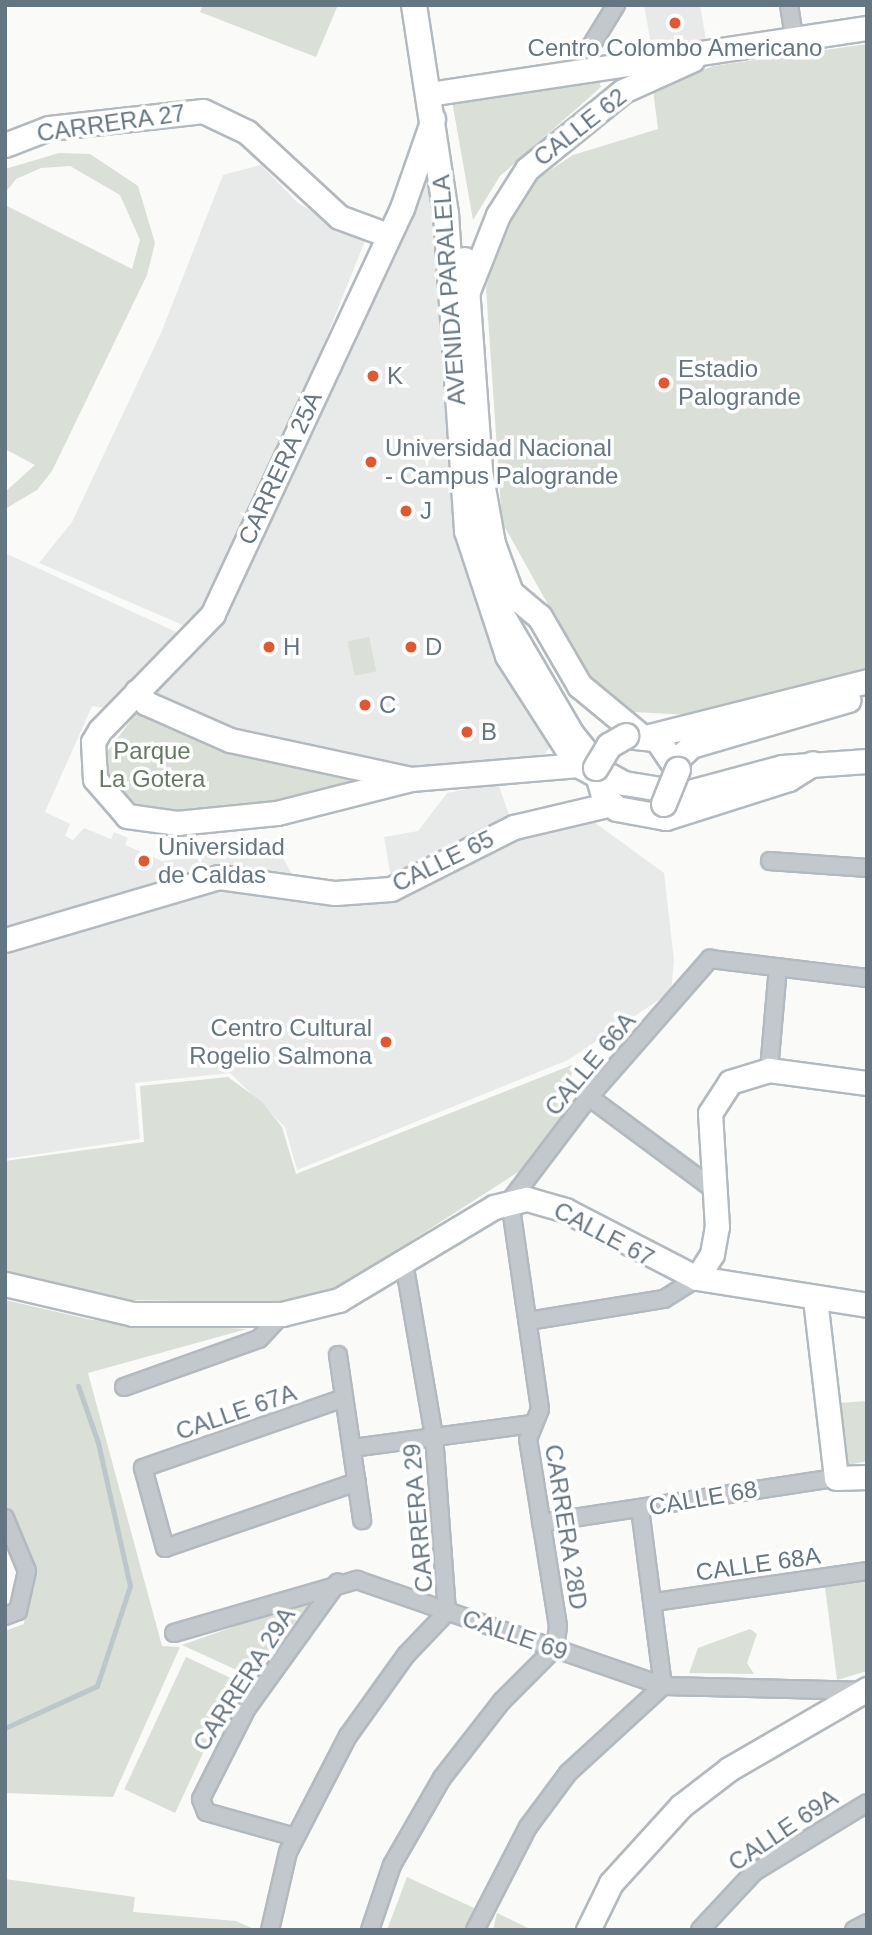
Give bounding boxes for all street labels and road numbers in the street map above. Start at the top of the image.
street label: CALLE 62 [528,82,632,172]
street label: CARRERA 27 [34,98,188,148]
street label: AVENIDA PARALELA [427,173,471,407]
street label: CARRERA 25A [232,386,328,550]
street label: CALLE 65 [388,824,498,898]
street label: CALLE 66A [539,1007,641,1121]
street label: CALLE 67 [549,1196,659,1272]
street label: CALLE 67A [172,1378,300,1446]
street label: CARRERA 29 [397,1442,439,1594]
street label: CARRERA 28D [539,1442,593,1612]
street label: CALLE 68 [647,1474,759,1522]
street label: CALLE 68A [694,1541,822,1587]
street label: CARRERA 29A [187,1601,301,1757]
street label: CALLE 69 [459,1604,571,1666]
street label: CALLE 69A [723,1783,843,1877]

